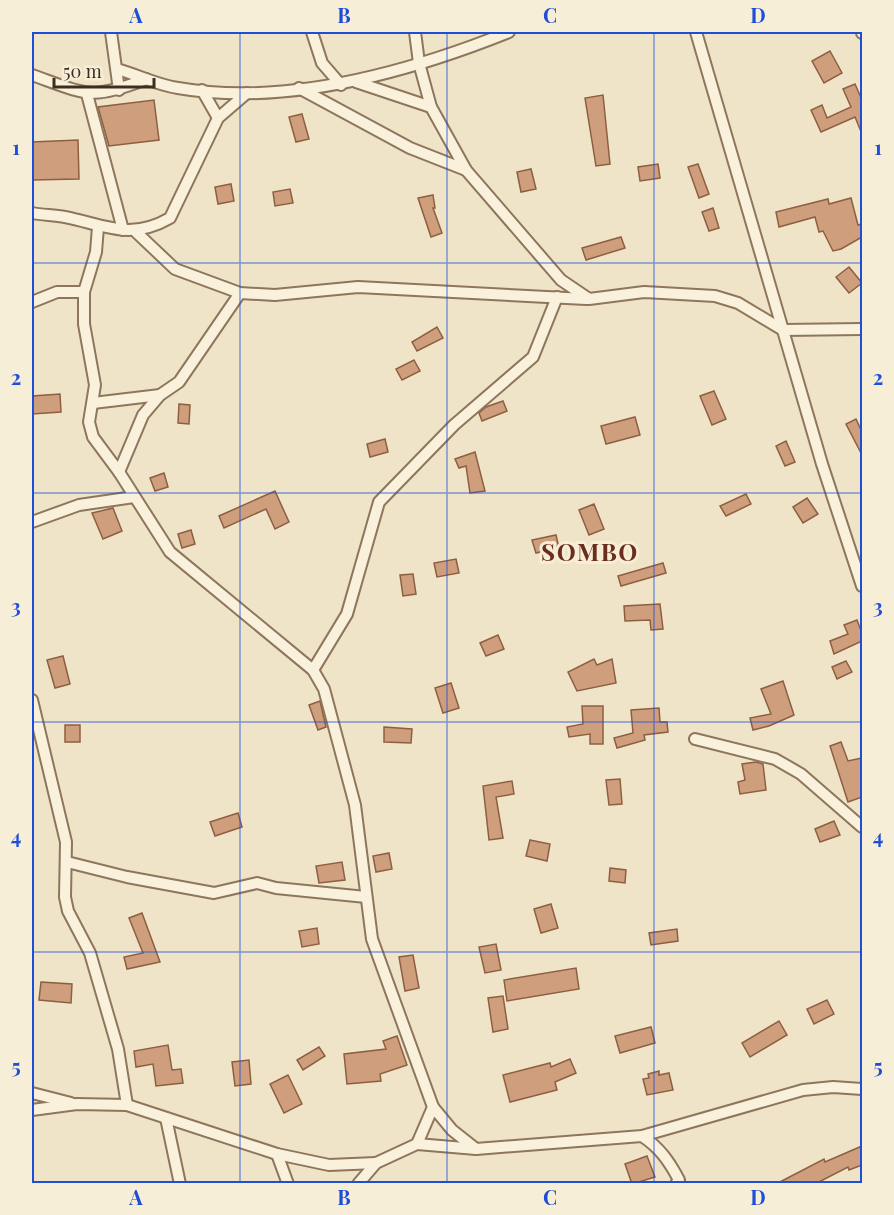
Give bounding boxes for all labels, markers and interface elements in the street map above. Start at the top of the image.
text: A [128,1,143,28]
text: B [337,1,351,28]
text: C [543,1,557,28]
text: D [750,1,766,28]
scale bar [54,51,154,89]
text: 50 m [63,59,102,83]
text: 1 [12,133,20,160]
text: 1 [874,133,882,160]
text: 2 [11,363,21,390]
text: 2 [873,363,883,390]
district label: SOMBO [541,535,639,567]
text: 3 [11,592,21,619]
text: 3 [873,592,883,619]
text: 4 [11,822,21,849]
text: 4 [873,822,883,849]
text: 5 [11,1052,21,1079]
text: 5 [873,1052,883,1079]
text: A [128,1183,143,1210]
text: B [337,1183,351,1210]
text: C [543,1183,557,1210]
text: D [750,1183,766,1210]

